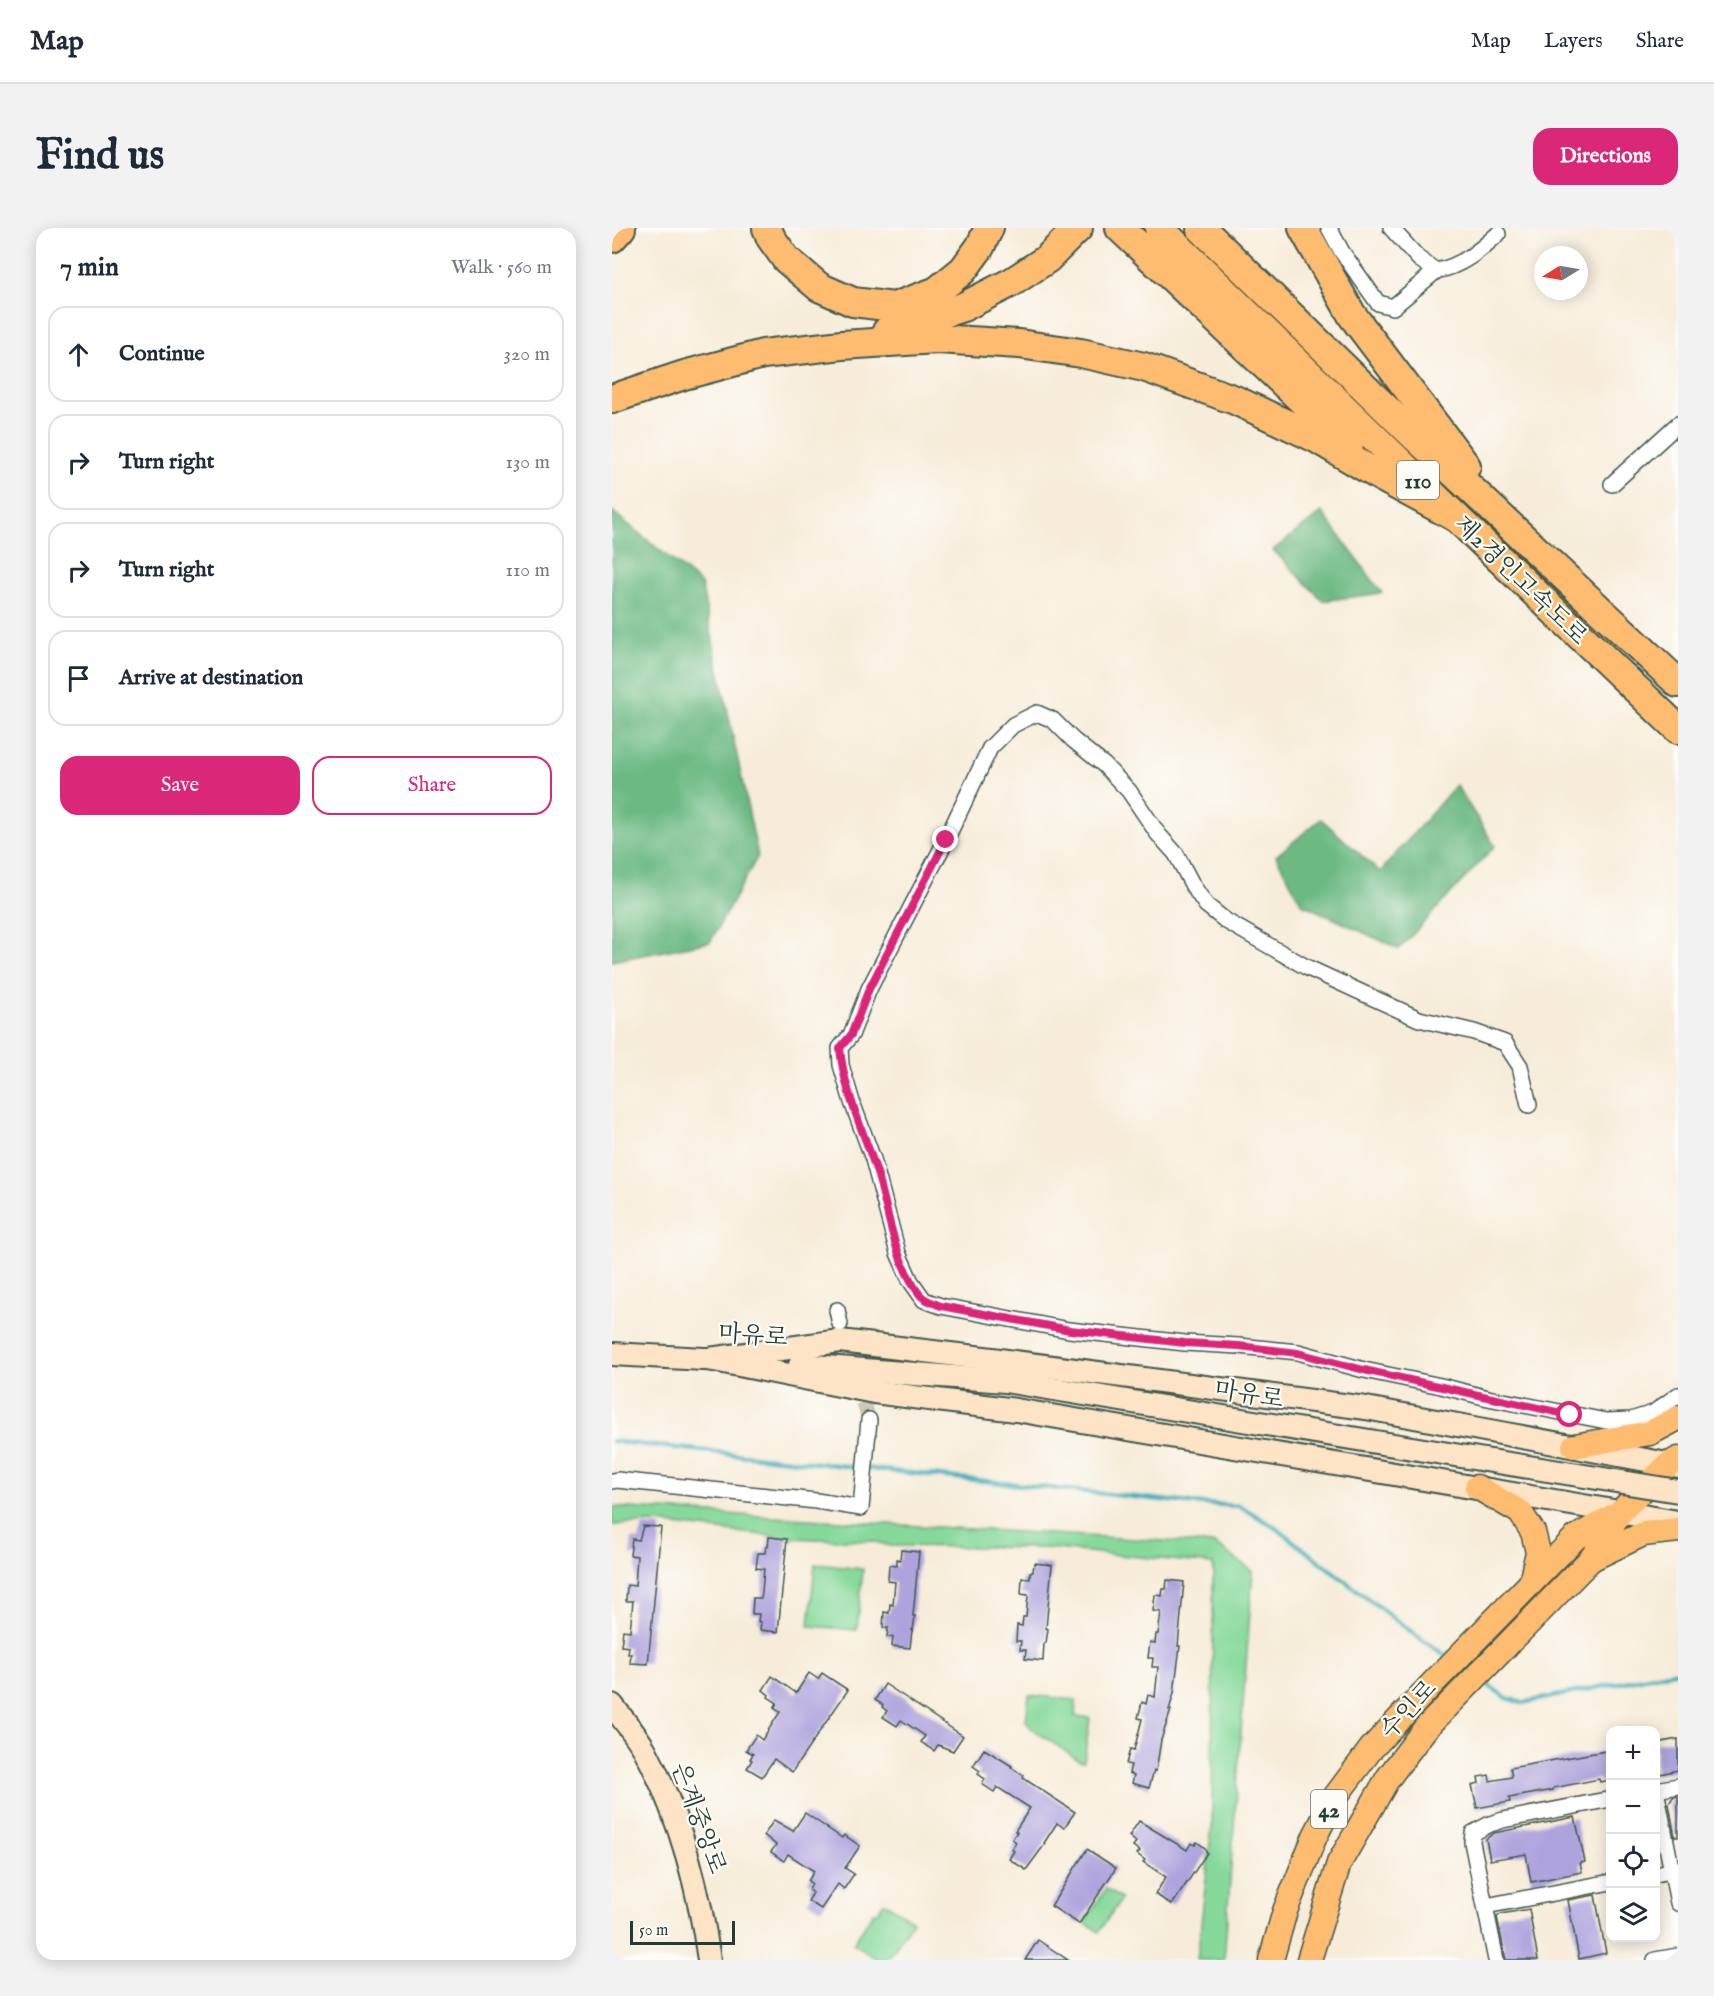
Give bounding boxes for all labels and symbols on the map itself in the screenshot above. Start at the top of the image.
north arrow [1534,246,1588,300]
road number: 110 [1397,461,1439,499]
street label: 제2경인고속도로 [1447,510,1593,653]
route end [932,826,958,852]
street label: 마유로 [717,1319,789,1354]
street label: 마유로 [1212,1375,1286,1416]
route start [1556,1401,1582,1427]
street label: 수인로 [1374,1674,1444,1746]
street label: 은계중앙로 [663,1759,732,1878]
road number: 42 [1311,1790,1347,1828]
scale bar [630,1918,735,1946]

